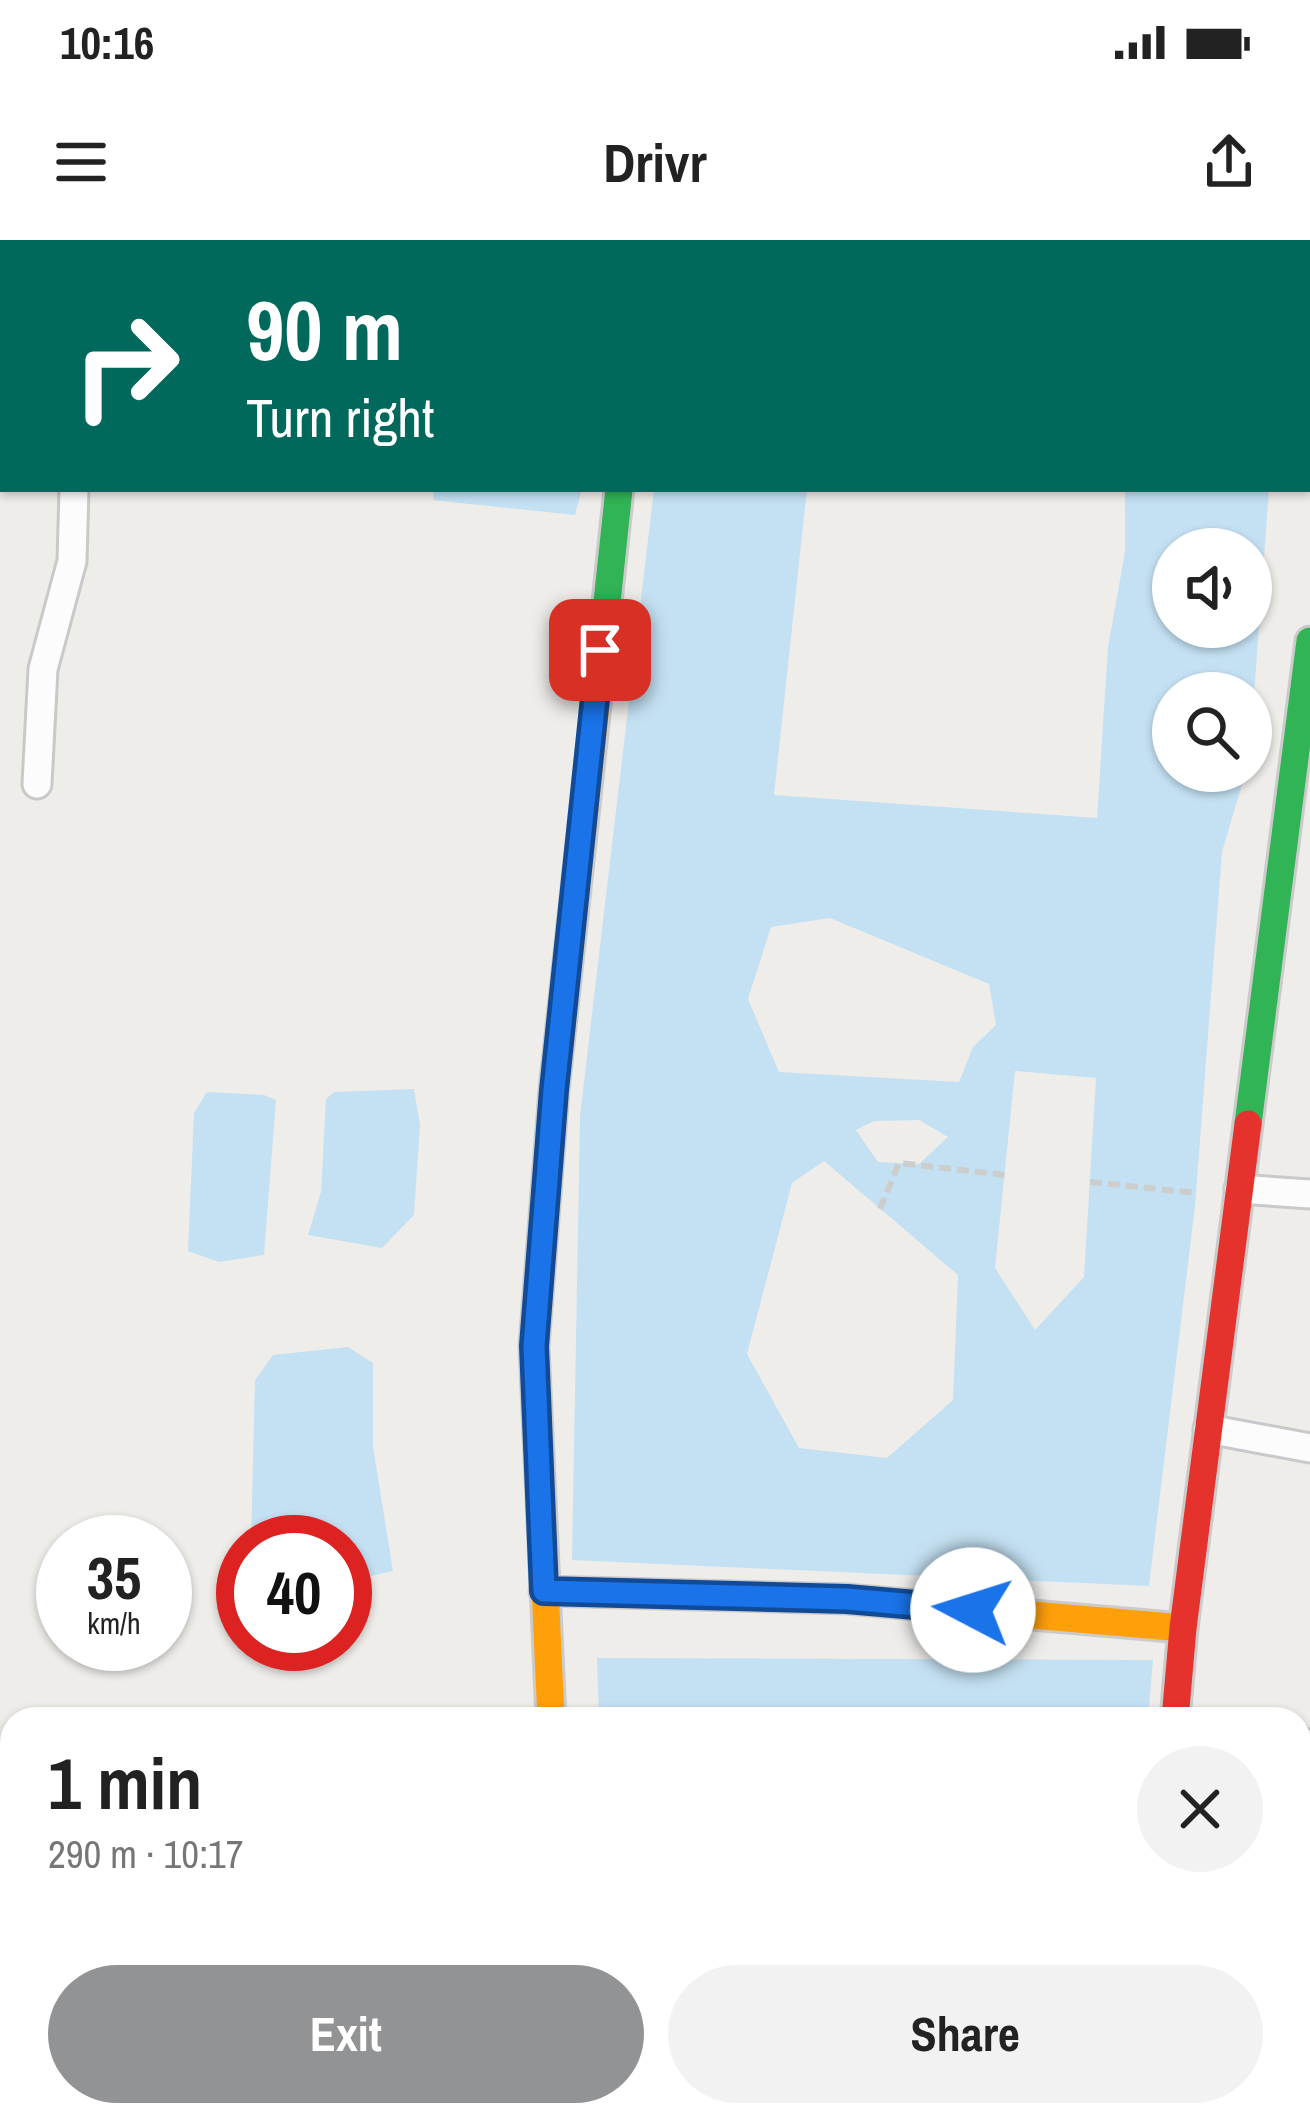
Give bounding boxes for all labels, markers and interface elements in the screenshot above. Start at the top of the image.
text: 10:16 [60,12,154,73]
text: Drivr [603,126,707,199]
icon: menu [48,129,114,195]
icon: share [1196,129,1262,195]
text: 90 m [246,273,403,386]
icon: right [48,288,204,444]
text: Turn right [246,381,434,454]
map controls [1152,528,1272,792]
button: sound [1152,528,1272,648]
pin [549,599,651,701]
icon: arrive [567,617,633,683]
button: search [1152,672,1272,792]
speed limit sign: 40 [216,1515,372,1671]
text: 35 [87,1537,141,1618]
position arrow [910,1547,1036,1673]
text: km/h [87,1603,141,1643]
text: 1 min [48,1734,202,1831]
button: close [1137,1746,1263,1872]
text: 290 m · 10:17 [48,1828,244,1880]
button: Exit [48,1965,644,2103]
button: Share [668,1965,1263,2103]

